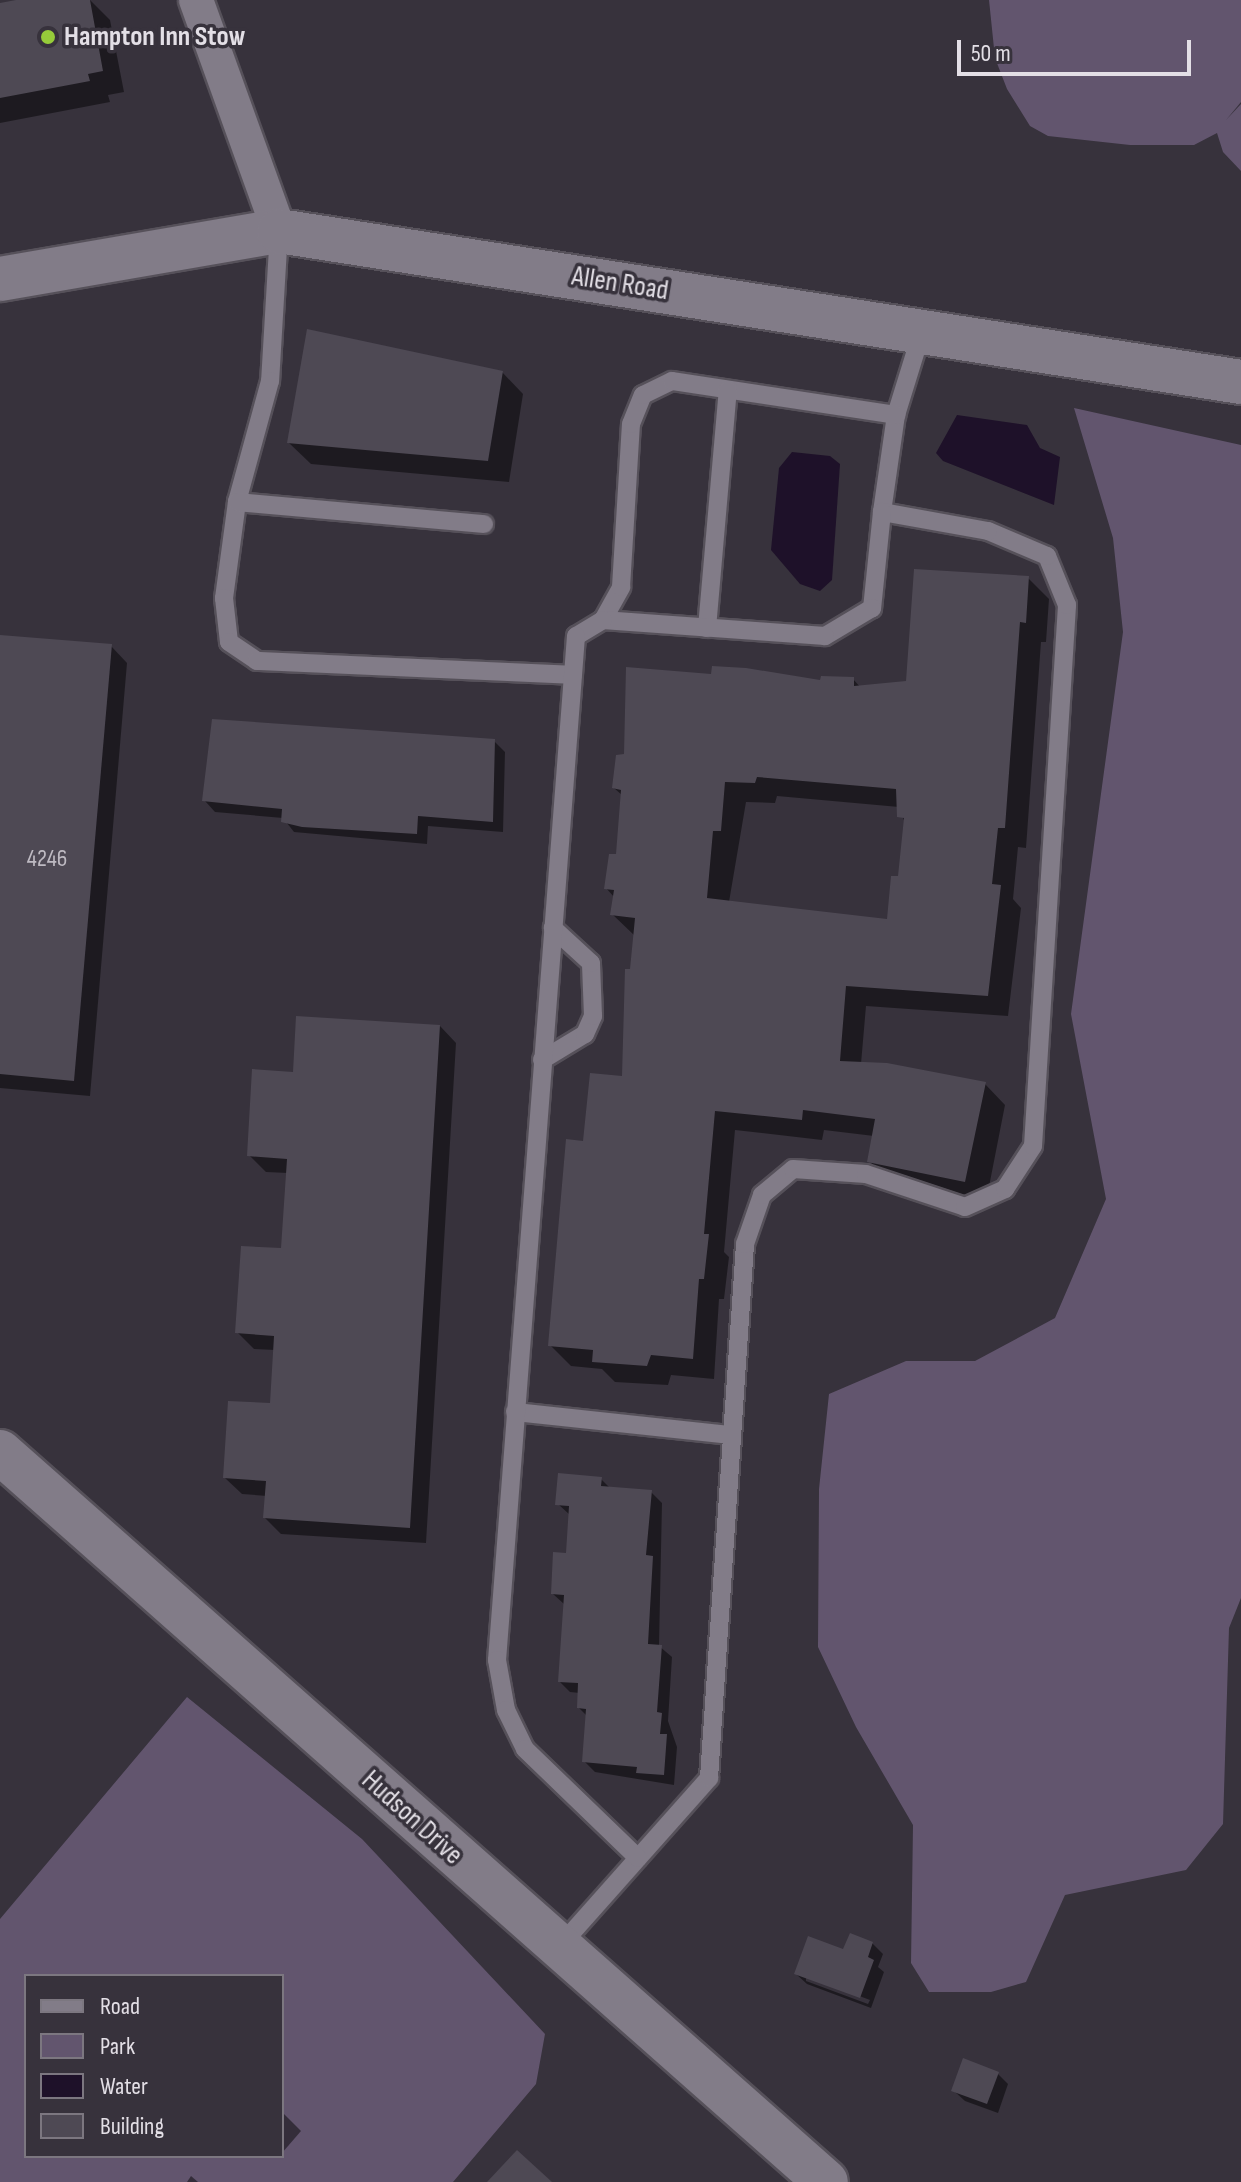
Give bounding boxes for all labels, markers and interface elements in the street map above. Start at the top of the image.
place label: Hampton Inn Stow [64,20,245,54]
scale bar [961,24,1195,74]
marker: Hampton Inn Stow [39,28,57,46]
text: 50 m [971,39,1011,68]
street label: Allen Road [569,260,671,308]
house number: 4246 [27,845,67,873]
street label: Hudson Drive [354,1764,470,1872]
legend [24,1974,284,2158]
text: Road [100,1992,140,2021]
text: Park [100,2032,135,2061]
text: Water [100,2072,148,2101]
text: Building [100,2112,164,2141]

